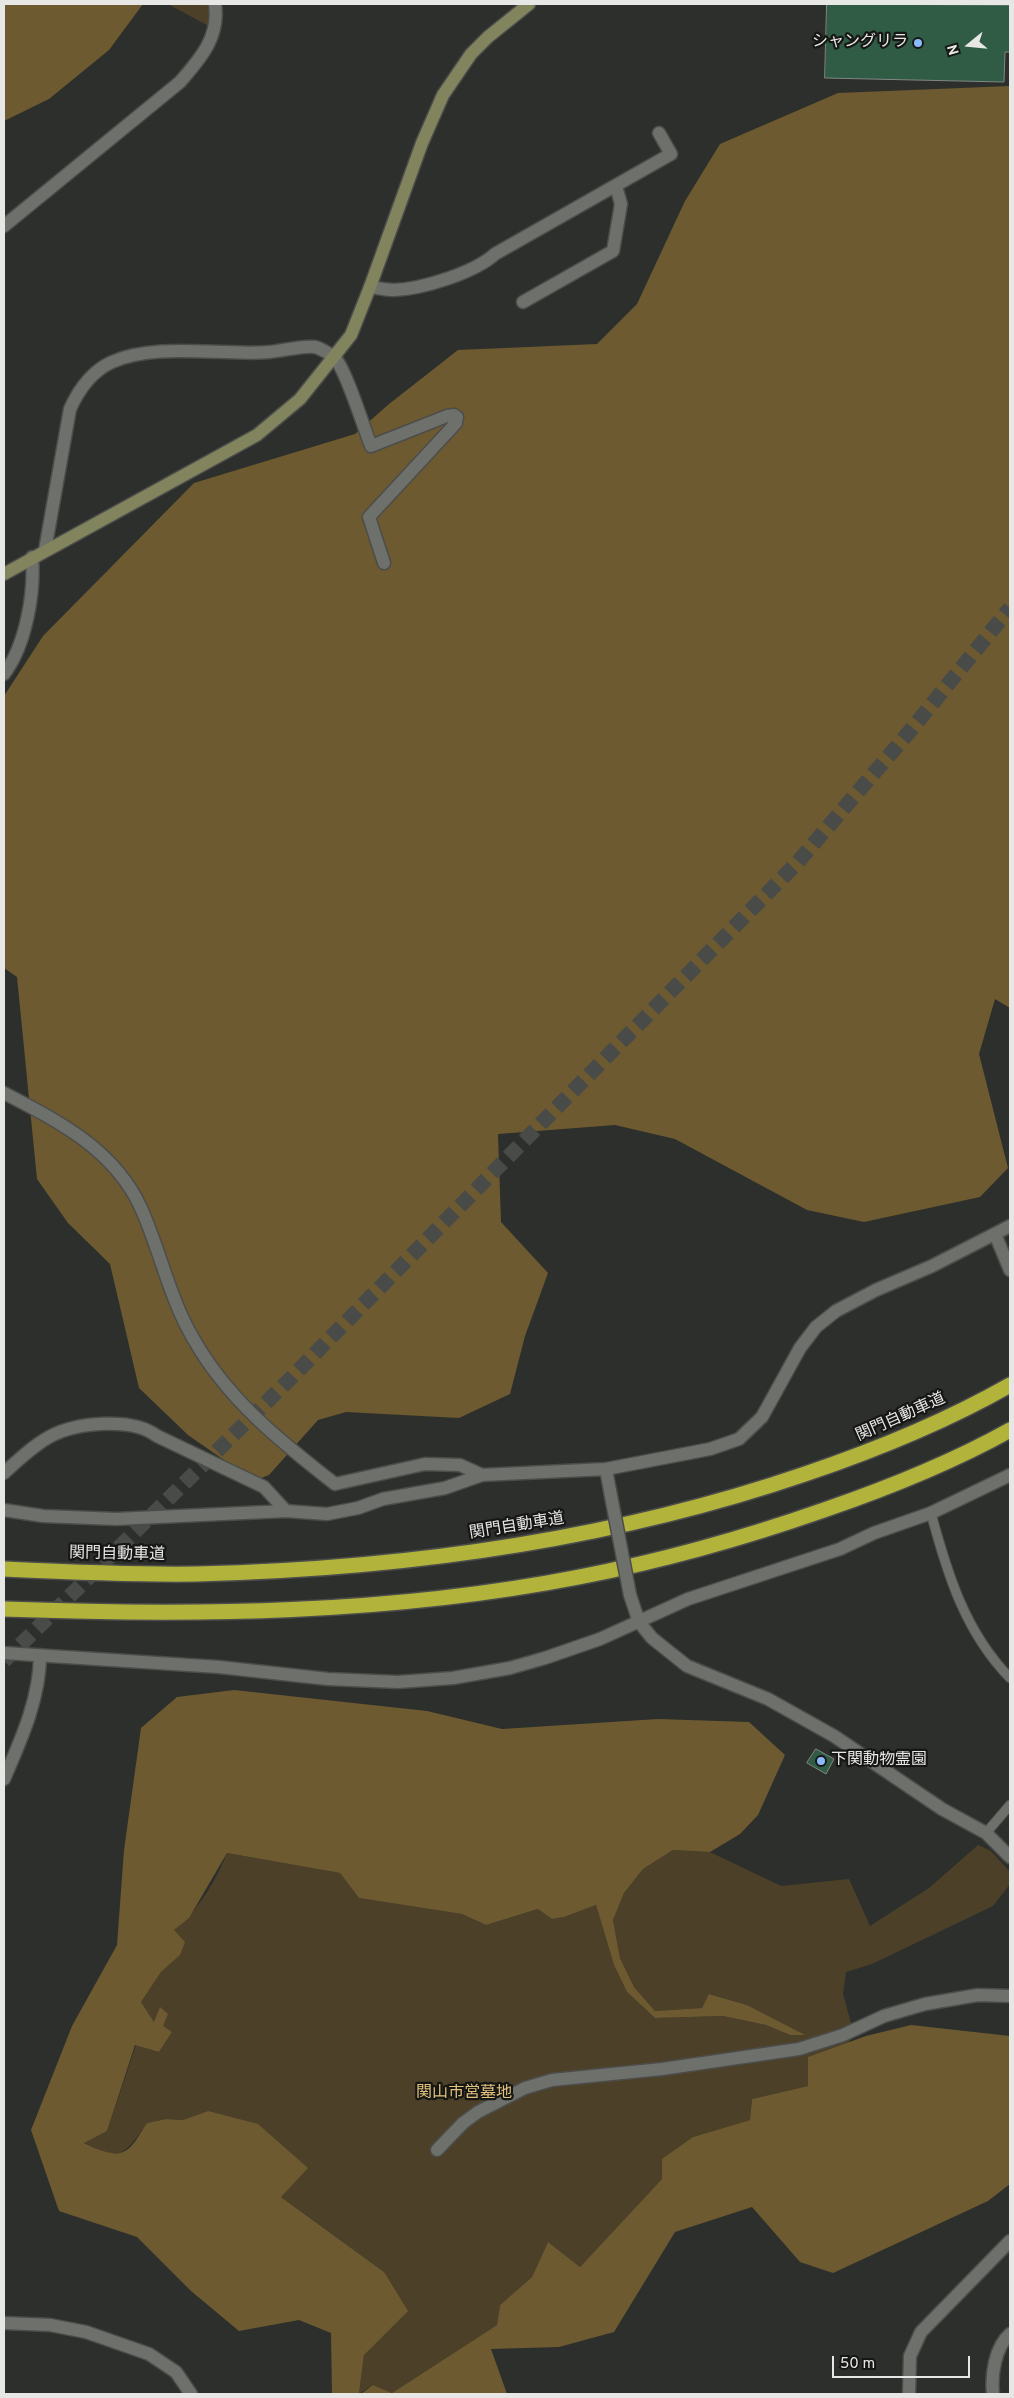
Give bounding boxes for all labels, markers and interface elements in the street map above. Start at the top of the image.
north arrow [944,20,994,70]
place label: シャングリラ [812,33,908,53]
marker: シャングリラ [912,37,924,49]
text: N [945,42,964,57]
street label: 関門自動車道 [853,1390,949,1446]
street label: 関門自動車道 [468,1510,566,1544]
street label: 関門自動車道 [69,1545,165,1565]
place label: 下関動物霊園 [831,1751,927,1771]
marker: 下関動物霊園 [815,1755,827,1767]
park label: 関山市営墓地 [416,2084,512,2104]
scale bar [834,2346,972,2378]
text: 50 m [840,2355,875,2374]

